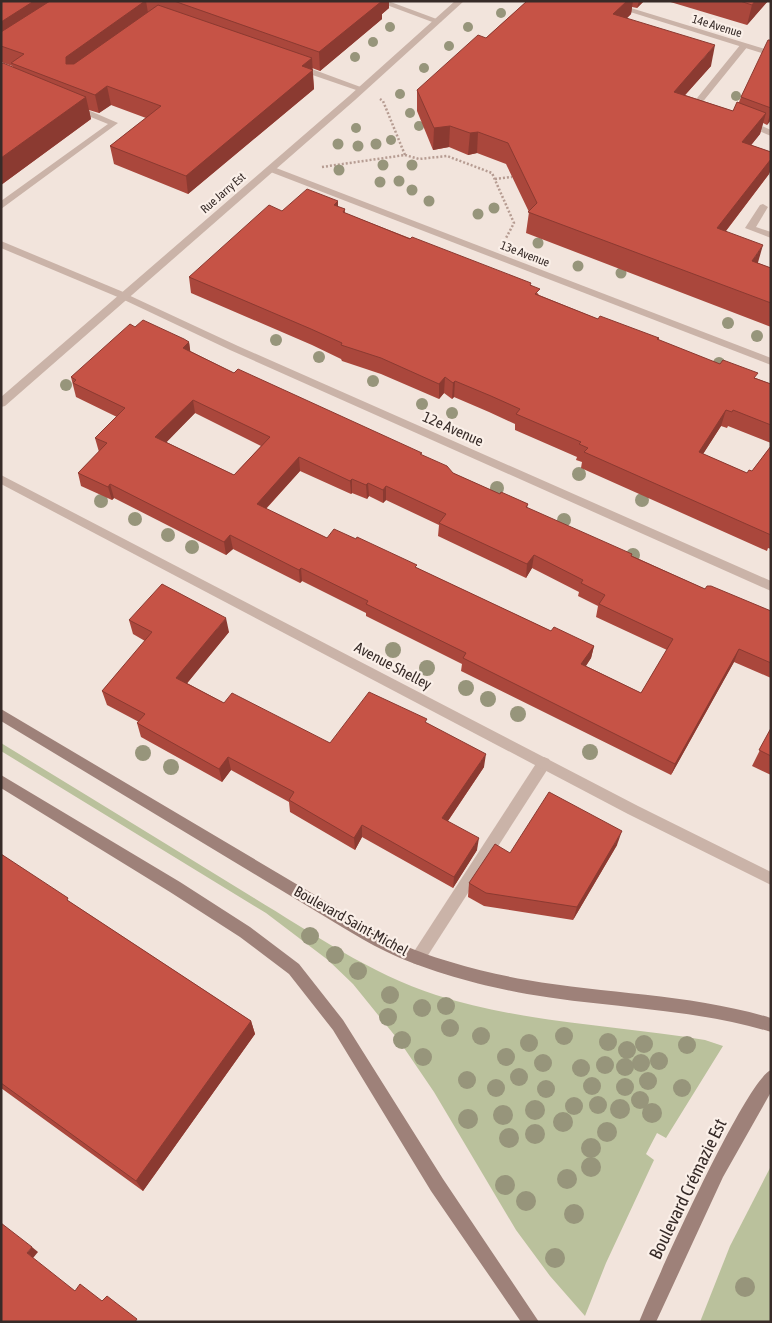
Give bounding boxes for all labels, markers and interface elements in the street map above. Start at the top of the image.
street label: 14e Avenue [690,12,744,40]
street label: Rue Jarry Est [198,169,249,216]
street label: 13e Avenue [498,238,552,270]
street label: 12e Avenue [420,408,486,449]
street label: Avenue Shelley [352,638,435,693]
street label: Boulevard Saint-Michel [291,882,411,959]
street label: Boulevard Crémazie Est [644,1115,731,1262]

